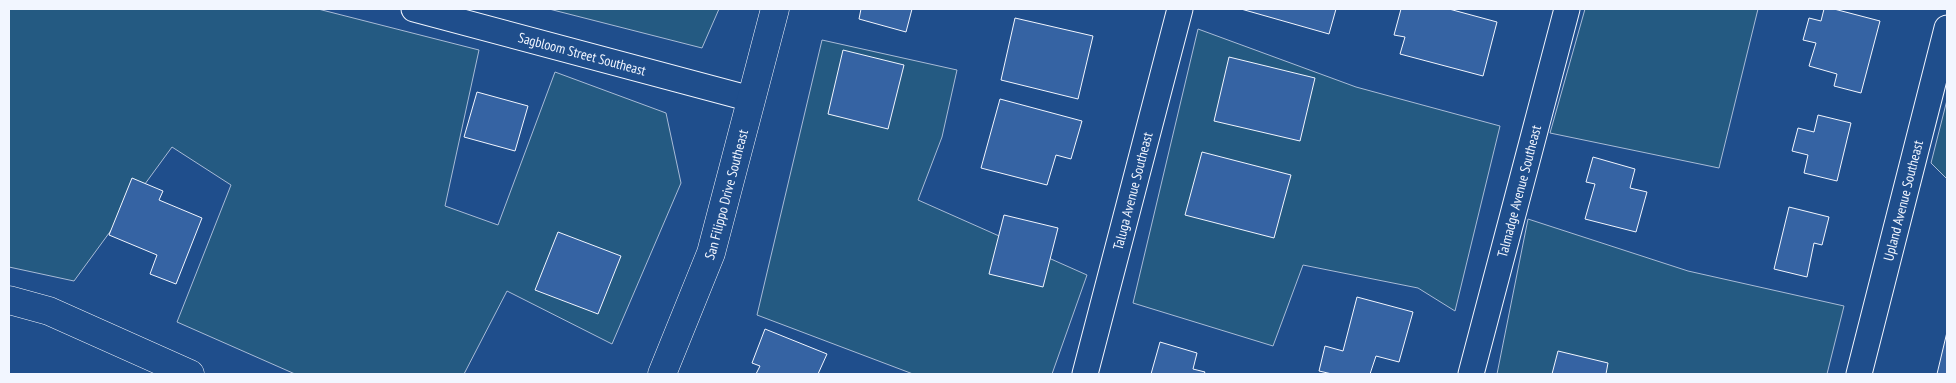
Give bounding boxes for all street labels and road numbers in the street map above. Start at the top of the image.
street label: Sagbloom Street Southeast [516,28,648,80]
street label: Talmadge Avenue Southeast [1493,123,1545,259]
street label: San Filippo Drive Southeast [700,127,752,262]
street label: Taluga Avenue Southeast [1109,130,1157,252]
street label: Upland Avenue Southeast [1879,138,1927,263]

